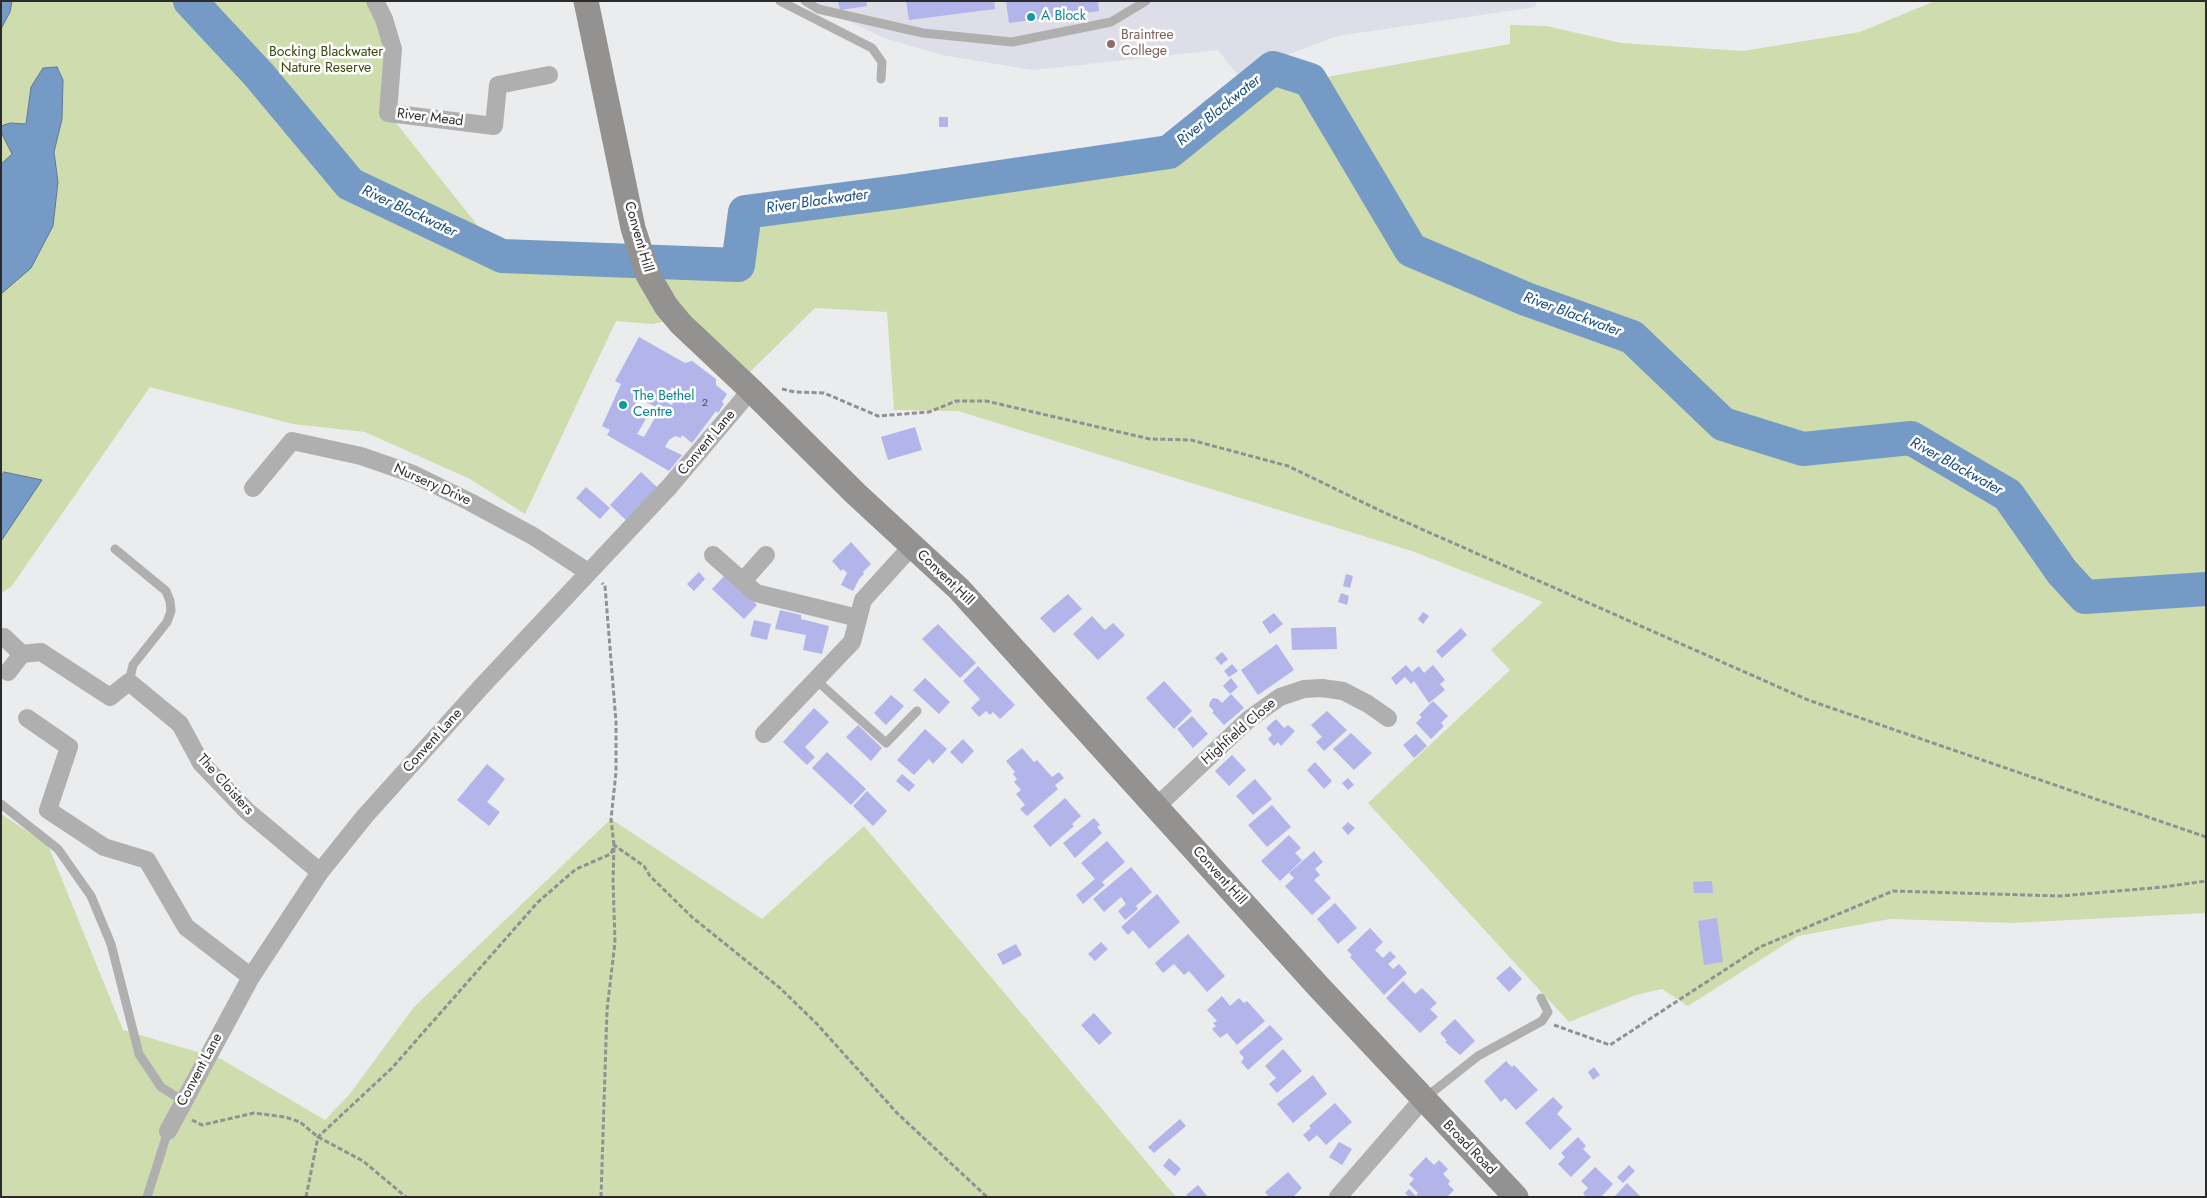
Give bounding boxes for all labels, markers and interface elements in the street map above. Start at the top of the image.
place label: A Block [1041,9,1086,25]
marker: A Block [1025,11,1037,23]
place label: Braintree College [1121,28,1174,60]
marker: Braintree College [1105,38,1117,50]
park label: Bocking Blackwater Nature Reserve [269,45,383,78]
water label: River Blackwater [1173,72,1265,150]
street label: River Mead [396,106,464,130]
water label: River Blackwater [359,182,459,242]
water label: River Blackwater [765,186,869,218]
street label: Convent Hill [620,200,656,274]
water label: River Blackwater [1521,289,1623,341]
place label: The Bethel Centre [633,389,694,422]
house number: 2 [702,396,708,410]
marker: The Bethel Centre [617,399,629,411]
street label: Convent Lane [675,407,739,479]
water label: River Blackwater [1907,434,2005,500]
street label: Nursery Drive [391,461,473,509]
street label: Convent Hill [913,547,977,609]
street label: Highfield Close [1199,695,1279,769]
street label: Convent Lane [400,706,466,776]
street label: The Cloisters [193,751,257,819]
street label: Convent Hill [1188,843,1250,909]
street label: Convent Lane [174,1031,226,1109]
street label: Broad Road [1439,1117,1499,1179]

